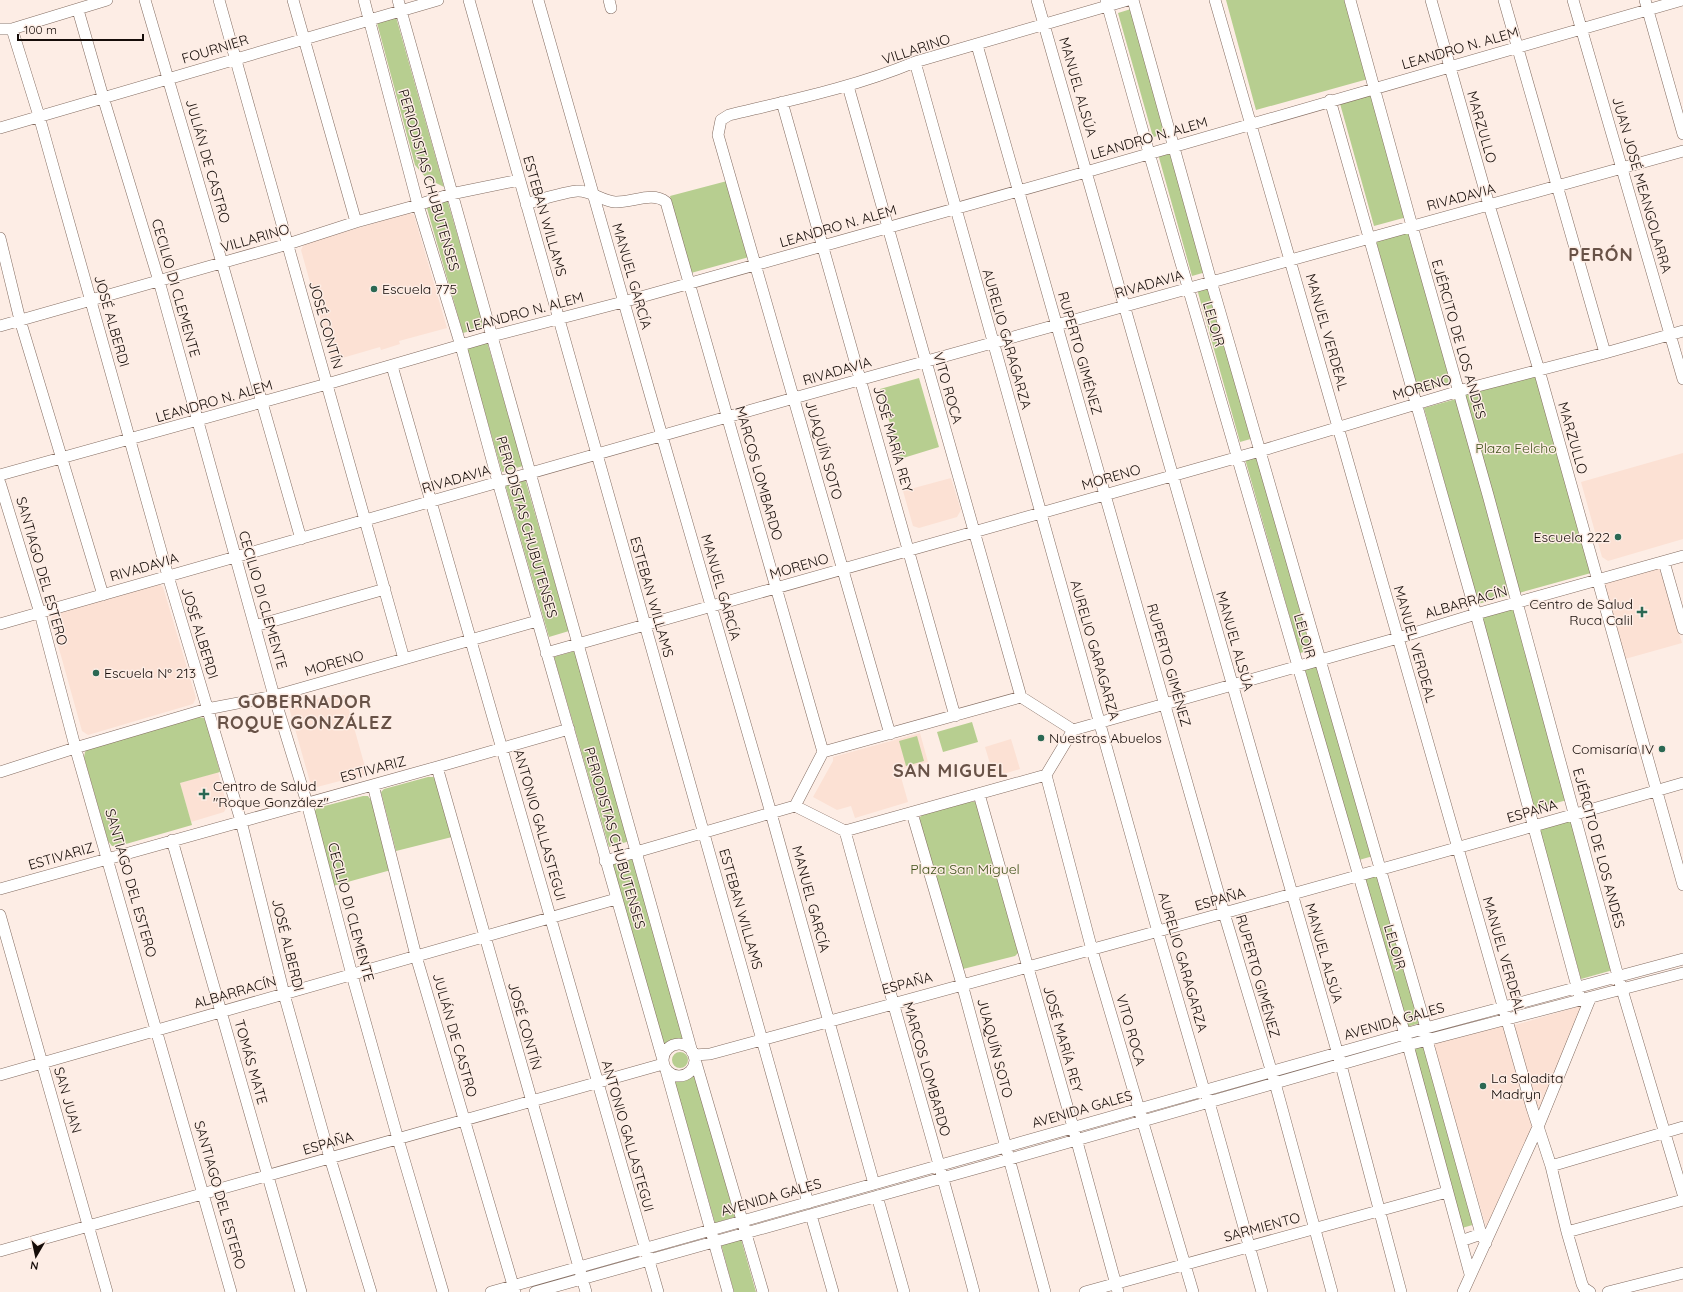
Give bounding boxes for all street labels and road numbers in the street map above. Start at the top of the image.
street label: LEANDRO N. ALEM [1399,23,1521,73]
street label: VILLARINO [880,29,953,68]
street label: FOURNIER [179,30,251,68]
street label: MANUEL ALSÚA [1055,35,1101,139]
street label: PERIODISTAS CHUBUTENSES [394,87,464,273]
street label: MARZULLO [1463,89,1501,166]
street label: JUAN JOSÉ MEANGOLARRA [1608,95,1676,275]
street label: JULIÁN DE CASTRO [182,97,234,225]
street label: LEANDRO N. ALEM [1088,113,1210,163]
street label: ESTEBAN WILLAMS [519,154,571,279]
street label: RIVADAVIA [1425,179,1497,215]
street label: LEANDRO N. ALEM [777,201,899,251]
street label: CECILIO DI CLEMENTE [148,217,204,359]
street label: VILLARINO [219,220,292,256]
street label: MANUEL GARCÍA [608,221,656,331]
street label: EJÉRCITO DE LOS ANDES [1428,257,1490,421]
street label: RIVADAVIA [1113,266,1185,302]
street label: AURELIO GARAGARZA [978,267,1036,411]
street label: MANUEL VERDEAL [1302,271,1353,393]
street label: JOSÉ ALBERDI [90,273,134,369]
street label: JOSÉ CONTÍN [305,279,347,371]
street label: LEANDRO N. ALEM [464,288,586,336]
street label: RUPERTO GIMÉNEZ [1054,289,1106,417]
street label: LELOIR [1199,299,1229,349]
street label: VITO ROCA [929,350,967,426]
street label: RIVADAVIA [801,353,873,389]
street label: MORENO [1390,370,1454,404]
street label: LEANDRO N. ALEM [153,376,275,426]
street label: JOSÉ MARÍA REY [869,384,917,494]
street label: JUAQUÍN SOTO [801,398,847,502]
street label: MARZULLO [1554,400,1592,477]
street label: MARCOS LOMBARDO [731,404,787,543]
street label: PERIODISTAS CHUBUTENSES [492,434,562,620]
street label: MORENO [1079,460,1143,494]
street label: RIVADAVIA [420,461,492,497]
street label: SANTIAGO DEL ESTERO [12,495,72,648]
street label: CECILIO DI CLEMENTE [235,529,291,671]
street label: MANUEL GARCÍA [697,532,745,642]
street label: ESTEBAN WILLAMS [626,535,678,660]
street label: RIVADAVIA [108,549,180,585]
street label: MORENO [767,549,831,583]
street label: AURELIO GARAGARZA [1066,578,1124,722]
street label: ALBARRACÍN [1423,582,1509,622]
street label: MANUEL VERDEAL [1390,583,1441,705]
street label: JOSÉ ALBERDI [178,585,222,681]
street label: MANUEL ALSÚA [1212,589,1258,693]
street label: RUPERTO GIMÉNEZ [1143,601,1195,729]
street label: LELOIR [1290,611,1320,661]
street label: MORENO [302,646,366,680]
street label: PERIODISTAS CHUBUTENSES [580,745,650,931]
street label: ANTONIO GALLASTEGUI [510,747,570,903]
street label: ESTIVARIZ [338,752,408,786]
street label: EJÉRCITO DE LOS ANDES [1569,766,1629,930]
street label: ESPAÑA [1505,795,1559,827]
street label: SANTIAGO DEL ESTERO [101,807,161,960]
street label: ESTIVARIZ [26,838,96,874]
street label: CECILIO DI CLEMENTE [324,840,378,984]
street label: MANUEL GARCÍA [788,844,834,954]
street label: ESTEBAN WILLAMS [715,847,767,972]
street label: ESPAÑA [1193,883,1247,915]
street label: AURELIO GARAGARZA [1154,890,1212,1034]
street label: MANUEL VERDEAL [1479,894,1530,1016]
street label: JOSÉ ALBERDI [268,897,308,993]
street label: MANUEL ALSÚA [1301,901,1347,1005]
street label: RUPERTO GIMÉNEZ [1232,912,1284,1040]
street label: LELOIR [1380,922,1410,972]
street label: ESPAÑA [880,968,934,998]
street label: JULIÁN DE CASTRO [429,971,481,1099]
street label: ALBARRACÍN [192,972,278,1012]
street label: JOSÉ CONTÍN [504,980,546,1072]
street label: JOSÉ MARÍA REY [1039,984,1087,1094]
street label: VITO ROCA [1112,992,1150,1068]
street label: JUAQUÍN SOTO [973,996,1017,1100]
street label: AVENIDA GALES [1342,998,1446,1044]
street label: MARCOS LOMBARDO [899,1000,955,1139]
street label: TOMÁS MATE [230,1017,272,1107]
street label: ANTONIO GALLASTEGUI [598,1058,658,1214]
street label: SAN JUAN [50,1065,86,1135]
street label: AVENIDA GALES [1030,1086,1134,1132]
street label: SANTIAGO DEL ESTERO [190,1119,250,1272]
street label: ESPAÑA [301,1127,355,1159]
street label: AVENIDA GALES [719,1174,823,1220]
street label: SARMIENTO [1222,1208,1302,1246]

